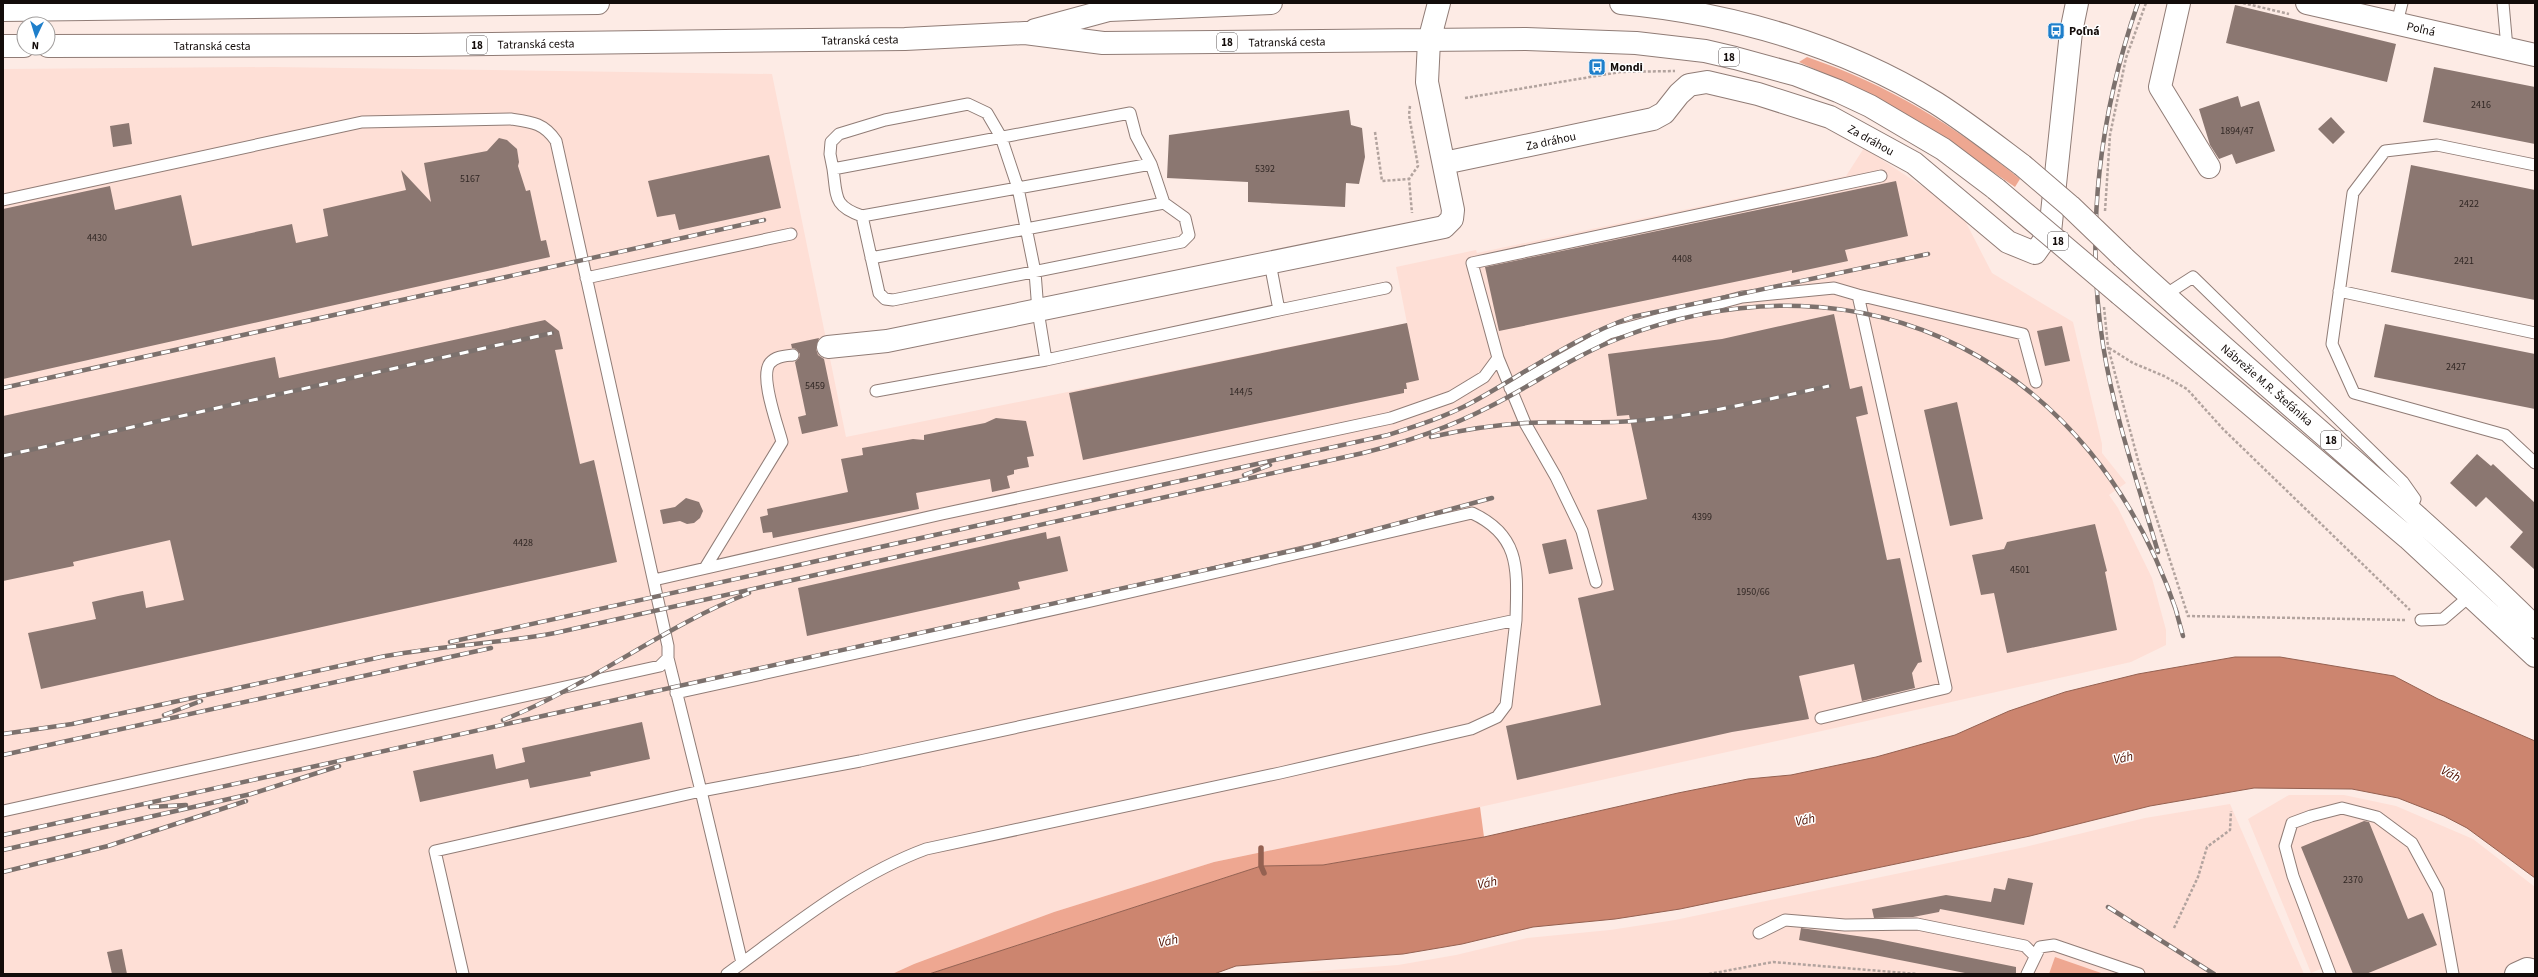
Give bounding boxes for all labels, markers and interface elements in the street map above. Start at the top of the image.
north arrow [16,16,56,56]
street label: Poľná [2405,18,2437,41]
bus stop icon: Poľná [2046,21,2066,41]
place label: Poľná [2069,23,2100,40]
street label: Tatranská cesta [821,31,899,50]
road number: 18 [1217,33,1237,51]
street label: Tatranská cesta [1248,33,1326,52]
street label: Tatranská cesta [497,35,575,54]
road number: 18 [467,36,487,54]
text: N [31,38,40,53]
street label: Tatranská cesta [173,38,251,55]
road number: 18 [1719,48,1739,66]
bus stop icon: Mondi [1587,57,1607,77]
place label: Mondi [1610,59,1643,76]
house number: 2416 [2471,98,2491,112]
street label: Za dráhou [1844,121,1897,160]
house number: 1894/47 [2220,124,2254,138]
street label: Za dráhou [1524,128,1578,155]
house number: 5392 [1255,162,1275,176]
house number: 5167 [460,172,480,186]
house number: 2422 [2459,197,2479,211]
house number: 4430 [87,231,107,245]
road number: 18 [2048,232,2068,250]
house number: 4408 [1672,252,1692,266]
house number: 2421 [2454,254,2474,268]
street label: Nábrežie M.R. Štefánika [2217,340,2317,430]
house number: 2427 [2446,360,2466,374]
house number: 5459 [805,379,825,393]
house number: 144/5 [1229,385,1253,399]
road number: 18 [2321,431,2341,449]
house number: 4399 [1692,510,1712,524]
house number: 4428 [513,536,533,550]
house number: 4501 [2010,563,2030,577]
house number: 1950/66 [1736,585,1770,599]
water label: Váh [2112,747,2135,769]
water label: Váh [2438,761,2464,787]
water label: Váh [1794,809,1817,831]
water label: Váh [1476,872,1499,894]
house number: 2370 [2343,873,2363,887]
water label: Váh [1157,930,1180,952]

